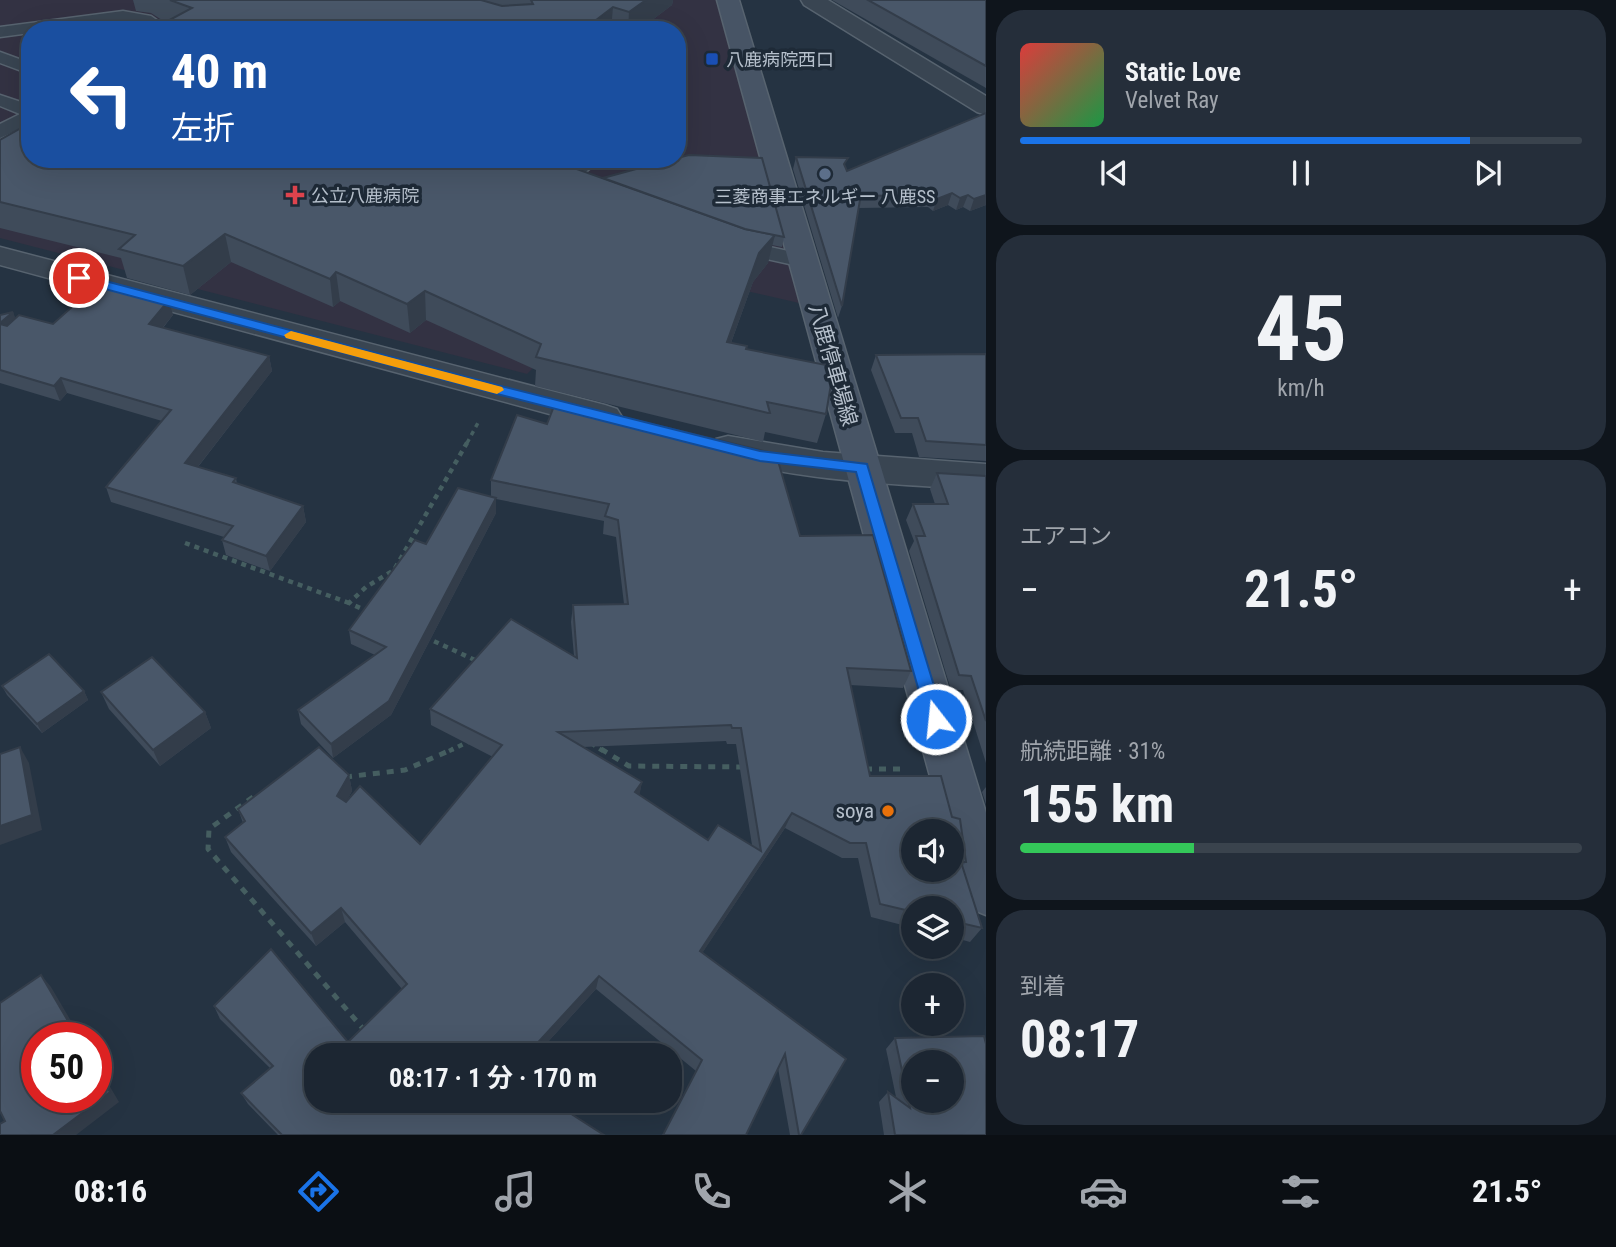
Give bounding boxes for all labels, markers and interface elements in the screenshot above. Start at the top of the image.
text: 40 m [171,43,268,100]
icon: left [56,49,147,140]
place label: 八鹿病院西口 [726,49,834,70]
marker: 八鹿病院西口 [704,51,720,67]
text: Static Love [1125,57,1241,87]
text: Velvet Ray [1125,87,1219,114]
text: 左折 [171,109,235,147]
icon: previous [1095,154,1133,192]
icon: pause [1282,154,1320,192]
icon: next [1469,154,1507,192]
marker: 三菱商事エネルギー 八鹿SS [817,166,833,182]
marker: 公立八鹿病院 [285,185,305,205]
place label: 公立八鹿病院 [311,185,419,206]
place label: 三菱商事エネルギー 八鹿SS [715,186,935,207]
pin [49,248,109,308]
icon: arrive [60,259,98,297]
text: 45 [1255,276,1347,382]
street label: 八鹿停車場線 [804,301,862,429]
text: km/h [1277,375,1325,402]
text: エアコン [1020,523,1112,550]
text: 21.5° [1244,559,1358,620]
text: − [1020,568,1039,612]
text: + [1563,568,1582,612]
position arrow [899,682,973,756]
text: 航続距離 · 31% [1020,738,1165,765]
text: 155 km [1020,774,1174,835]
place label: soya [835,799,874,823]
marker: soya [880,803,896,819]
map controls [901,819,964,1113]
button: sound [901,819,964,882]
button: layers [901,896,964,959]
button: + [901,973,964,1036]
text: 到着 [1020,973,1066,1000]
text: 08:17 [1020,1009,1139,1070]
speed limit sign: 50 [21,1022,112,1113]
button: − [901,1050,964,1113]
text: 08:17 · 1 分 · 170 m [389,1063,597,1093]
icon: directions [294,1167,343,1216]
icon: music [491,1167,540,1216]
icon: phone [687,1167,736,1216]
icon: climate [883,1167,932,1216]
icon: car [1079,1167,1128,1216]
icon: filters [1276,1167,1325,1216]
text: 08:16 [74,1172,147,1210]
text: 21.5° [1472,1172,1542,1210]

